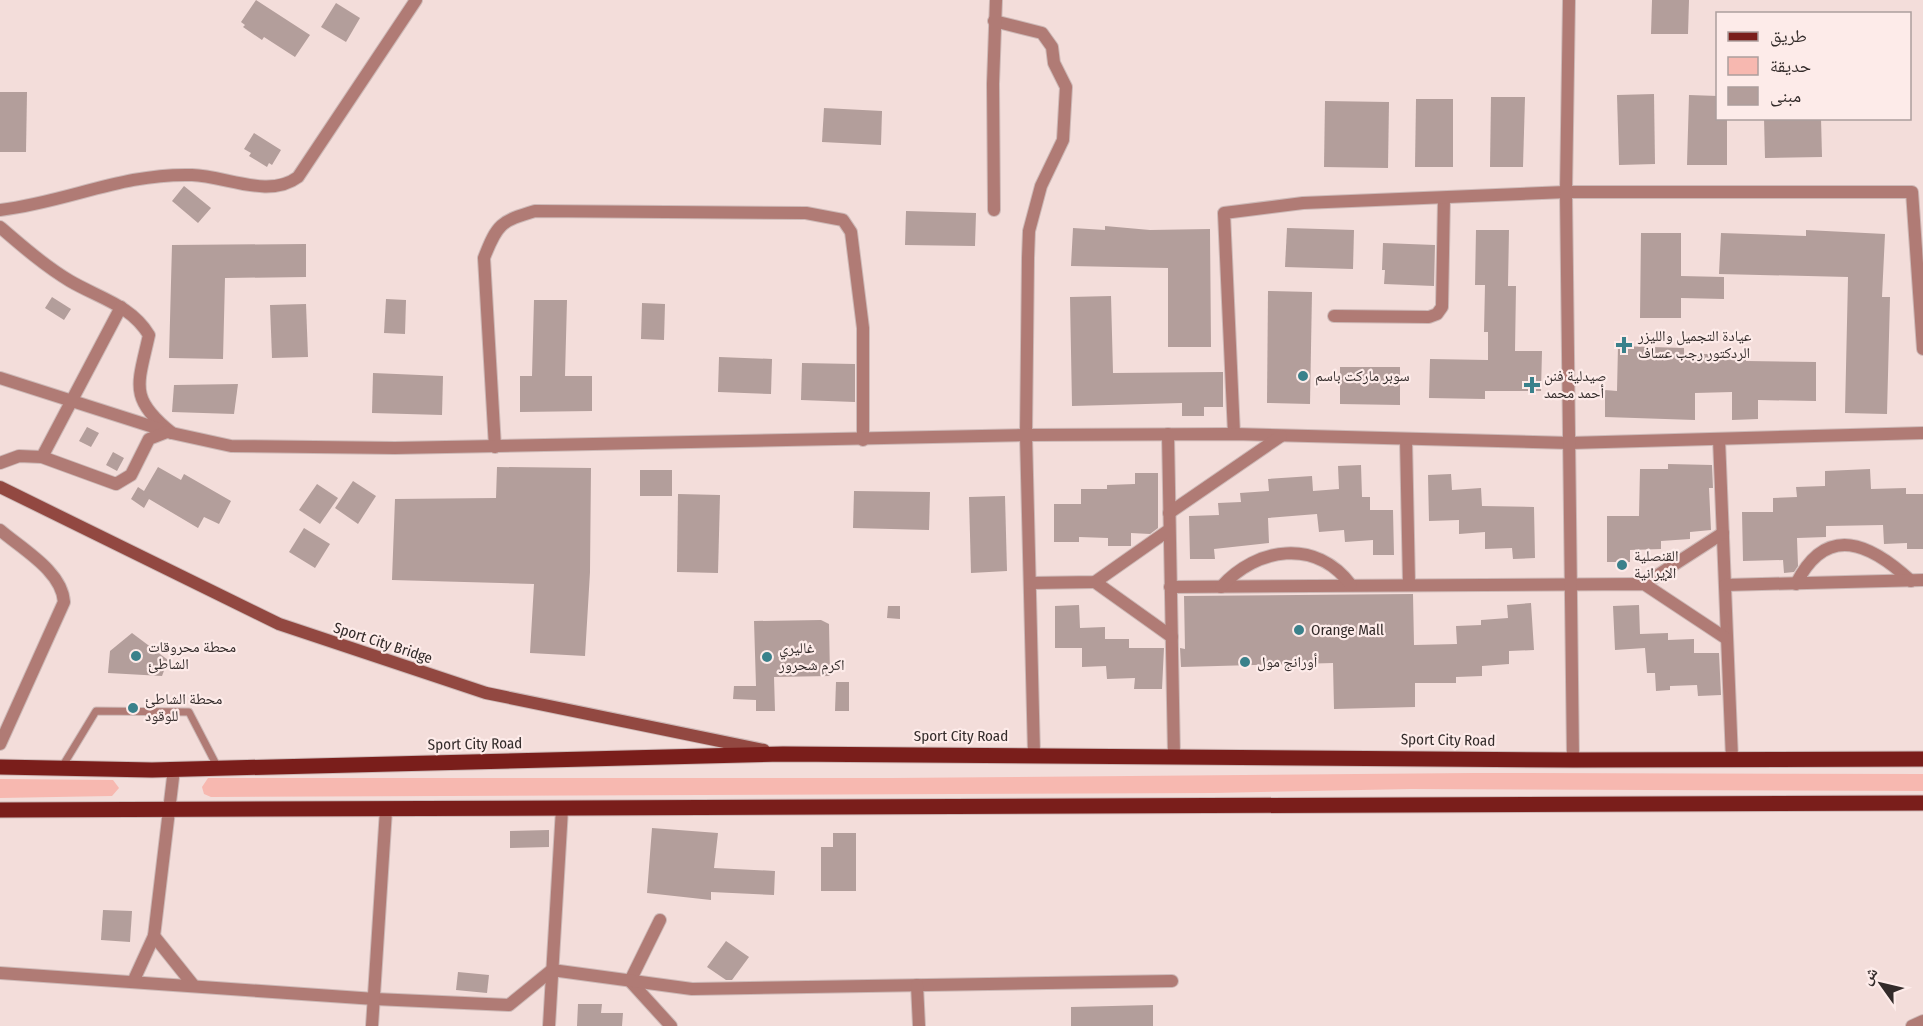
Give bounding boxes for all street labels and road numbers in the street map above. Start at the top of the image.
street label: Sport City Bridge [331,619,435,667]
street label: Sport City Road [914,727,1008,745]
street label: Sport City Road [1401,730,1495,750]
street label: Sport City Road [428,734,522,754]

